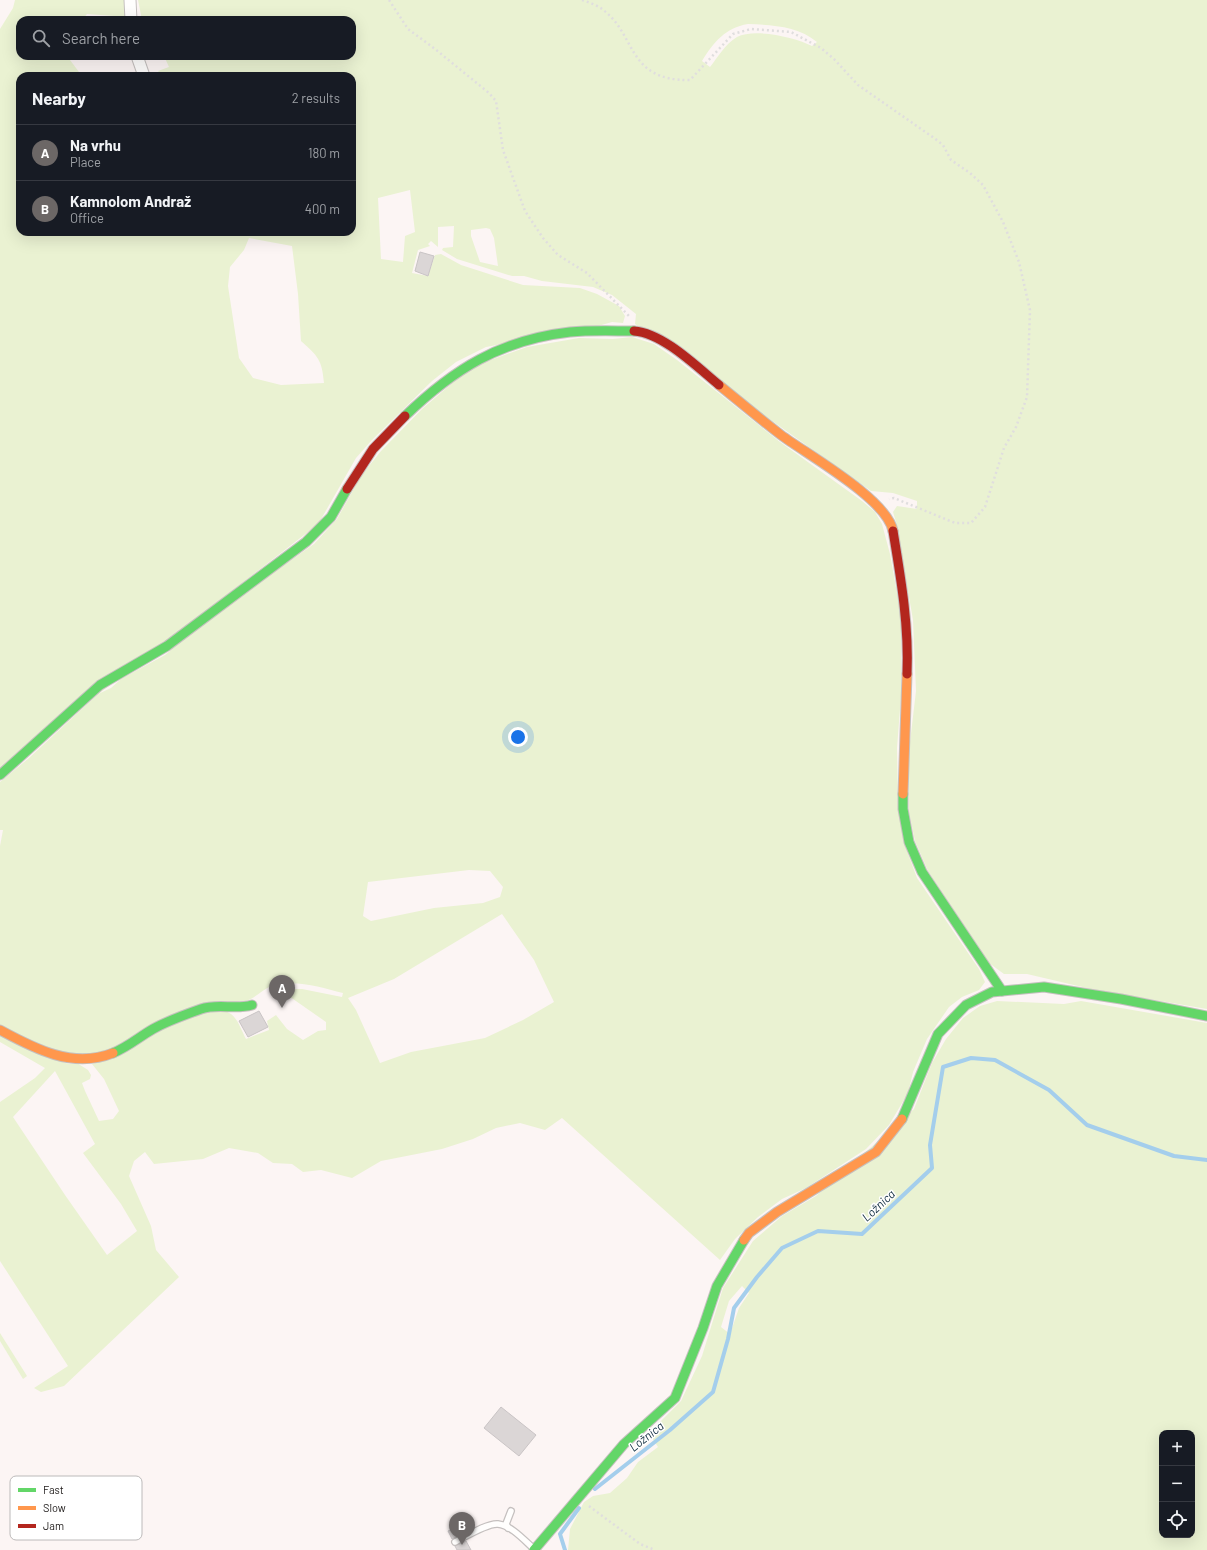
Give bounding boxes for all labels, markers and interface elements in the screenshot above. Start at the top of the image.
search box [16,16,356,60]
icon: search [30,27,52,49]
text: Search here [62,29,140,47]
text: Nearby [32,88,86,108]
text: 2 results [292,90,340,106]
text: Na vrhu [70,136,121,154]
text: A [41,145,49,161]
text: 180 m [308,145,340,161]
text: Place [70,154,101,170]
text: Kamnolom Andraž [70,192,191,210]
text: B [41,201,49,217]
text: 400 m [305,201,340,217]
text: Office [70,210,104,226]
your location [508,727,528,747]
pin: A [269,975,295,1008]
water label: Ložnica [859,1186,897,1224]
water label: Ložnica [626,1418,666,1454]
map controls [1159,1430,1195,1538]
button: + [1159,1430,1195,1466]
button: − [1159,1466,1195,1502]
legend [10,1476,142,1540]
text: Fast [43,1483,64,1496]
text: Slow [43,1501,66,1514]
button: locate [1159,1502,1195,1538]
pin: B [449,1512,475,1545]
text: Jam [43,1519,64,1532]

